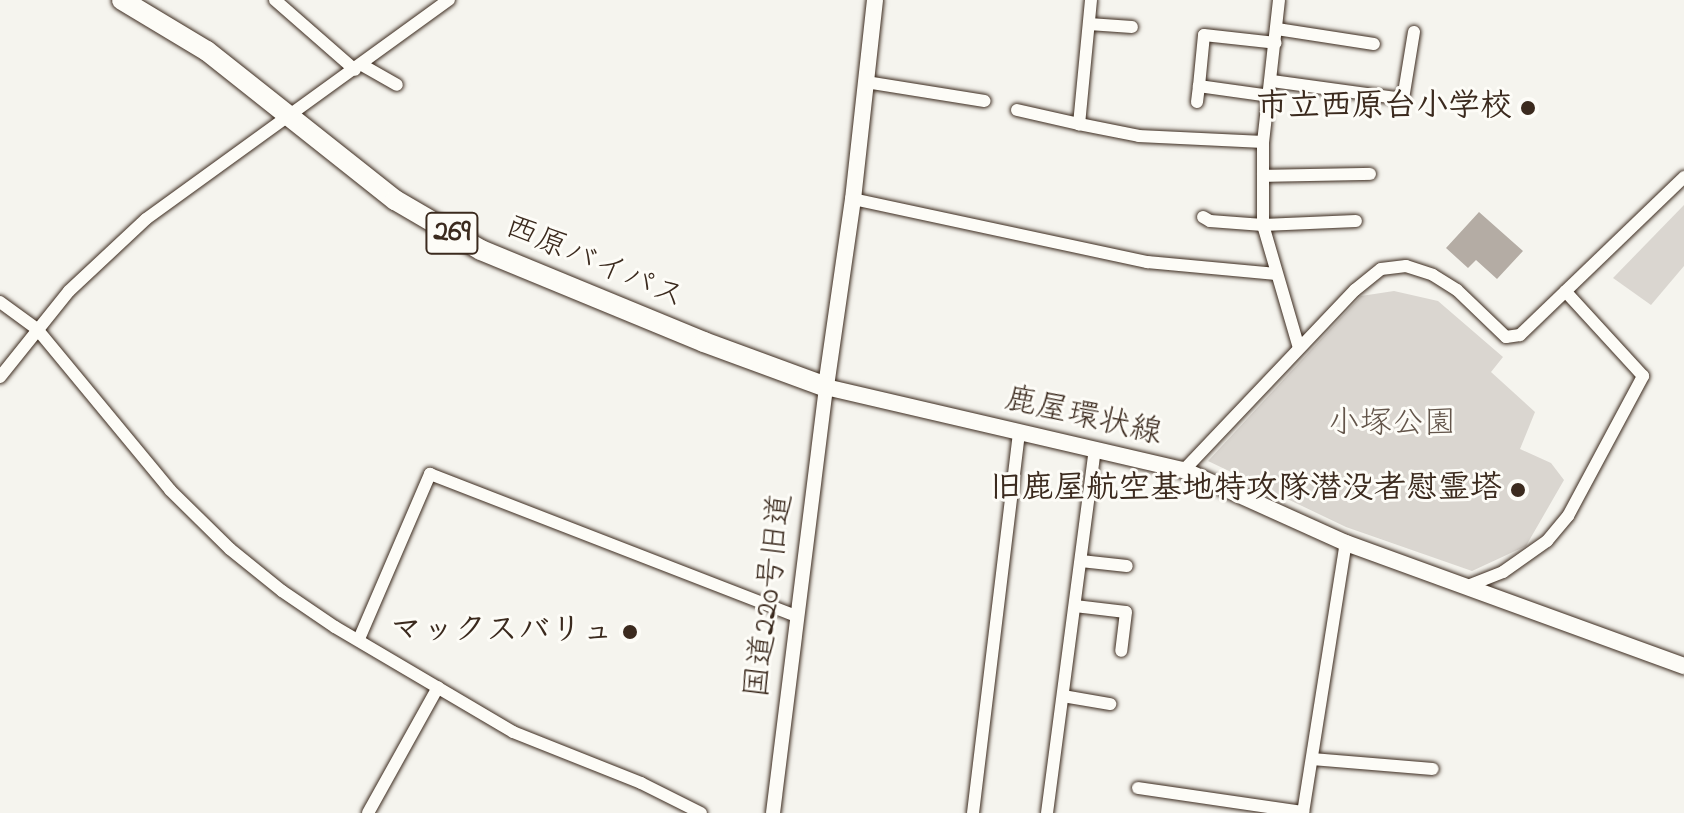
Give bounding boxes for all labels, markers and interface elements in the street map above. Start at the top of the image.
place label: 市立西原台小学校 [1256,89,1512,127]
marker: 市立西原台小学校 [1519,99,1537,117]
road number: 269 [424,207,480,259]
street label: 西原バイパス [498,209,690,319]
street label: 鹿屋環状線 [1001,381,1165,455]
park label: 小塚公園 [1328,406,1456,444]
place label: 旧鹿屋航空基地特攻隊潜没者慰霊塔 [990,471,1502,509]
marker: 旧鹿屋航空基地特攻隊潜没者慰霊塔 [1509,481,1527,499]
street label: 国道220号旧道 [739,492,803,700]
place label: マックスバリュ [390,613,614,651]
marker: マックスバリュ [621,623,639,641]

